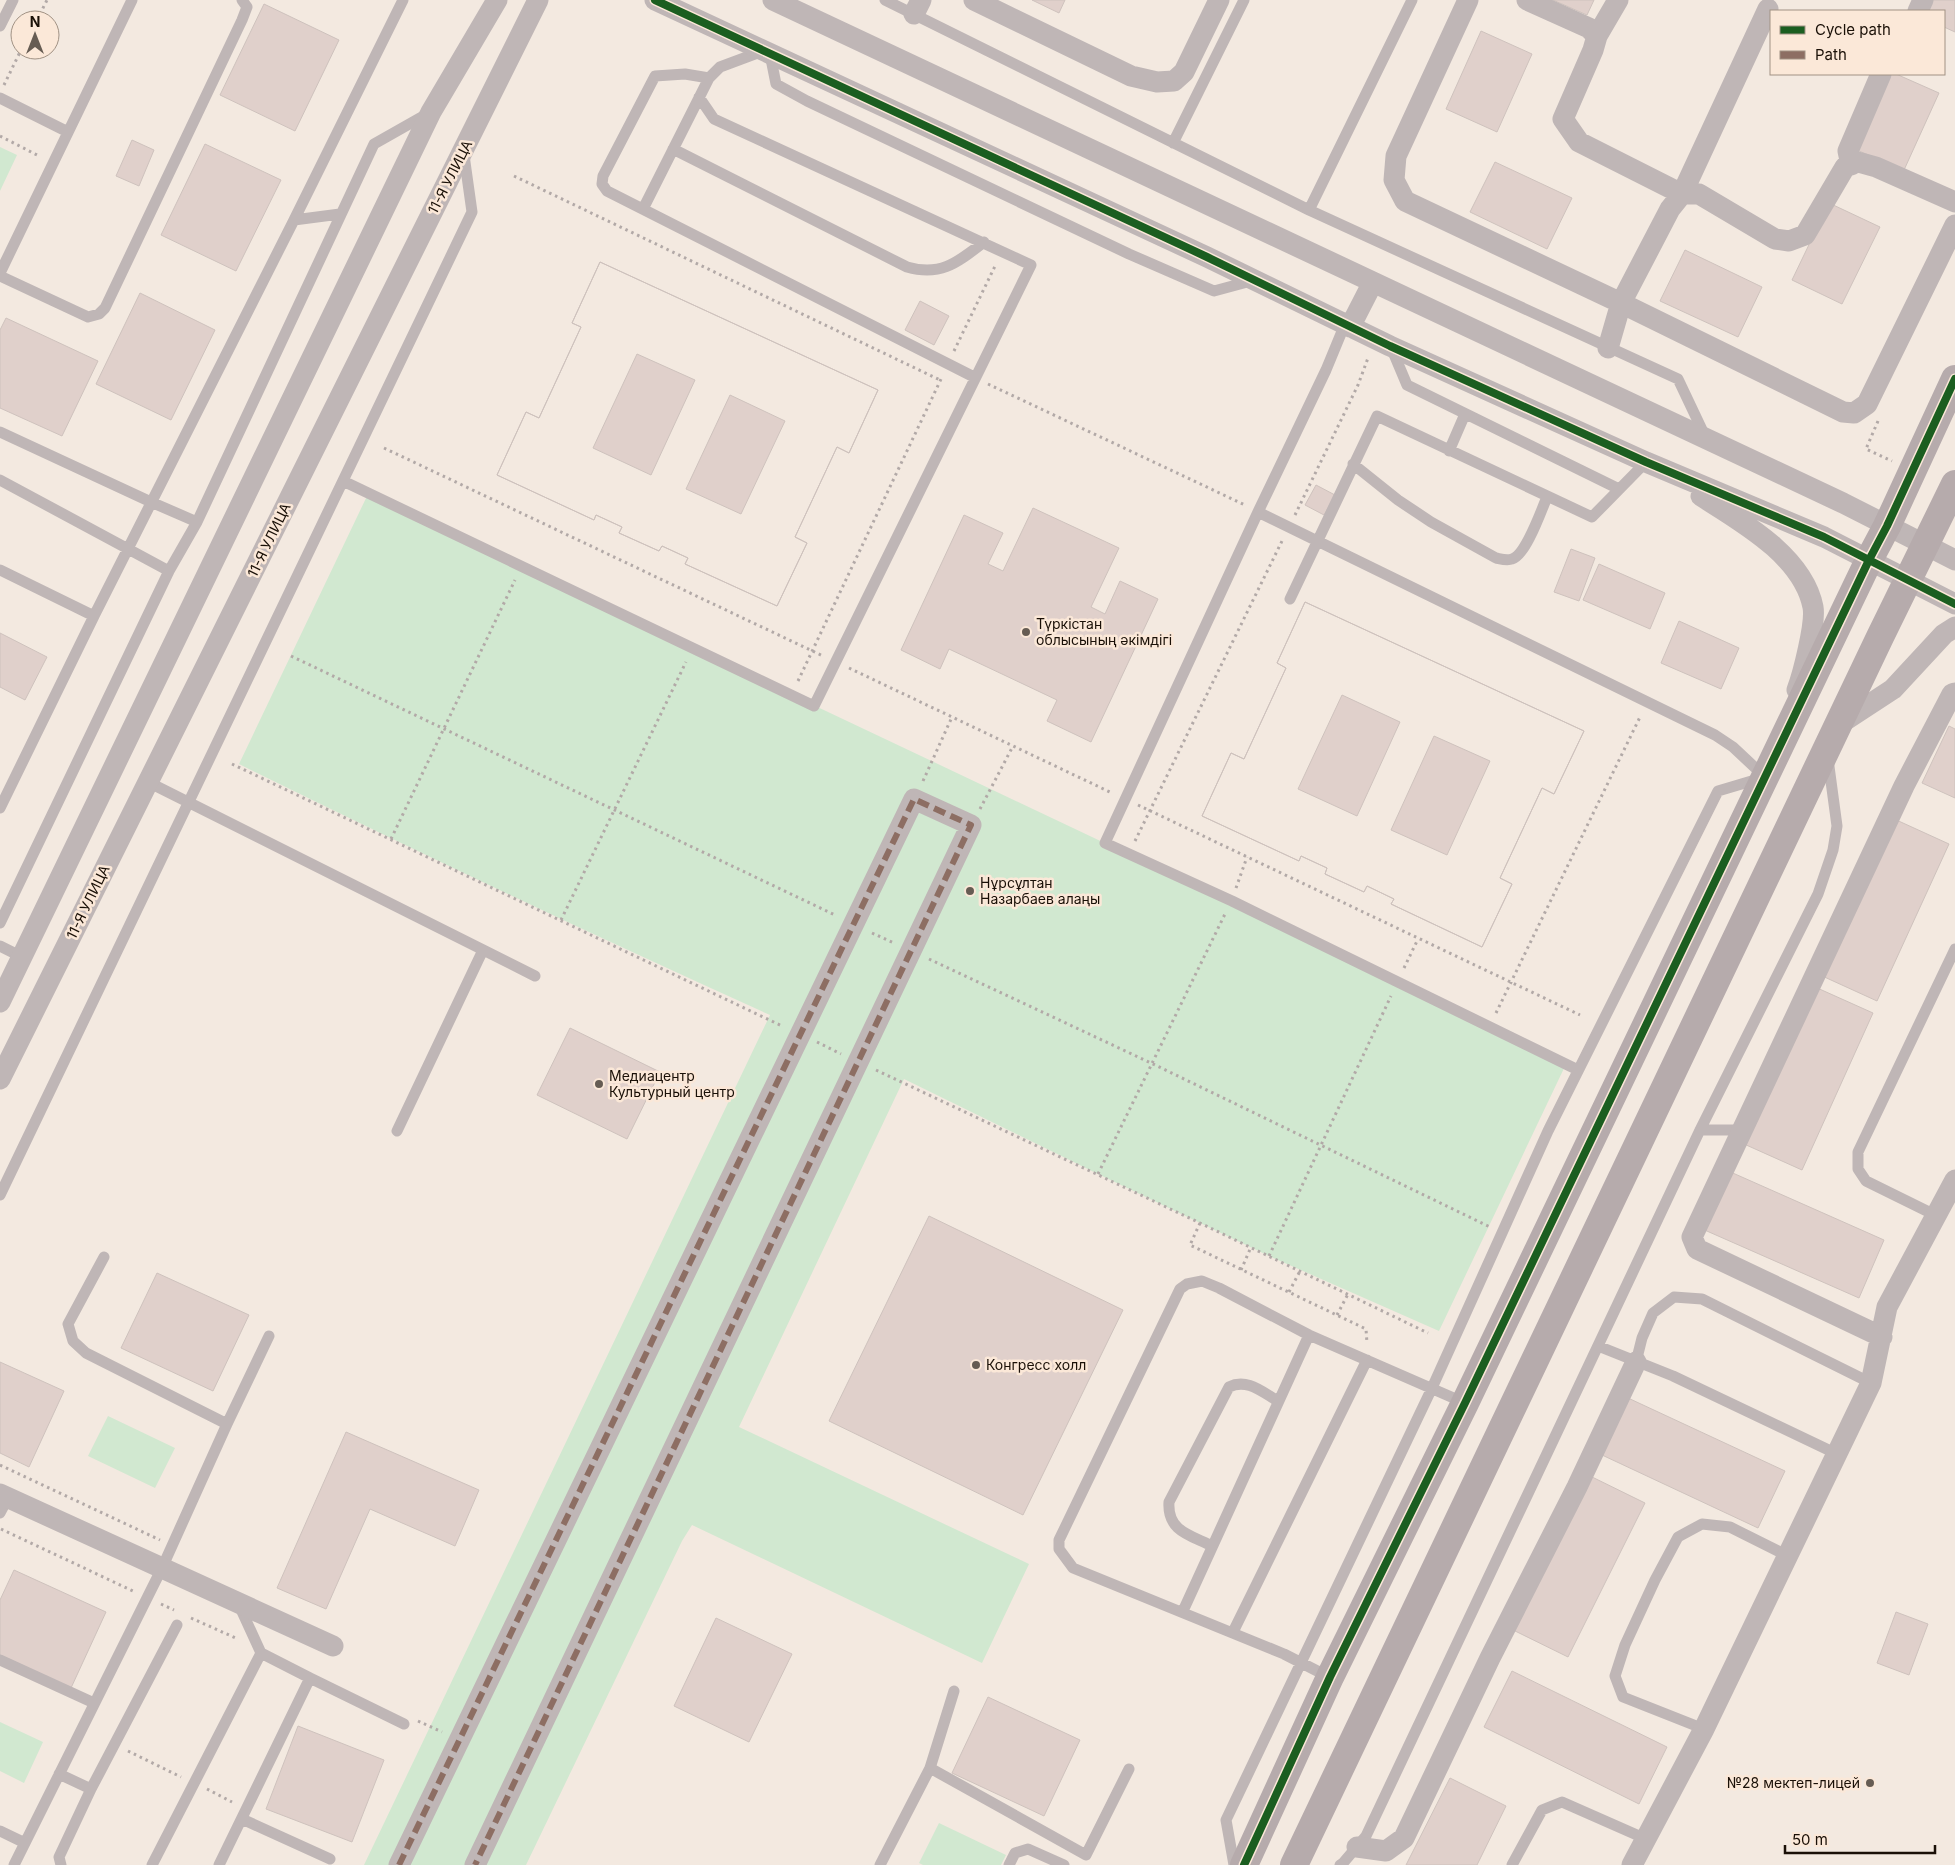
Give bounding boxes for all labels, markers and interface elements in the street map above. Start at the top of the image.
north arrow [10,10,60,60]
legend [1770,10,1945,75]
text: N [30,13,40,30]
text: Cycle path [1815,20,1891,39]
text: Path [1815,45,1847,64]
street label: 11-Я УЛИЦА [424,137,476,216]
street label: 11-Я УЛИЦА [243,500,294,580]
place label: Түркістан облысының әкімдігі [1036,615,1172,648]
marker: Түркістан облысының әкімдігі [1020,626,1032,638]
street label: 11-Я УЛИЦА [62,862,113,942]
place label: Нұрсұлтан Назарбаев алаңы [980,874,1100,907]
marker: Нұрсұлтан Назарбаев алаңы [964,885,976,897]
place label: Медиацентр Культурный центр [609,1067,735,1100]
marker: Медиацентр Культурный центр [593,1078,605,1090]
place label: Конгресс холл [986,1356,1086,1373]
marker: Конгресс холл [970,1359,982,1371]
place label: №28 мектеп-лицей [1727,1774,1860,1791]
marker: №28 мектеп-лицей [1864,1777,1876,1789]
scale bar [1785,1822,1935,1854]
text: 50 m [1792,1830,1828,1849]

